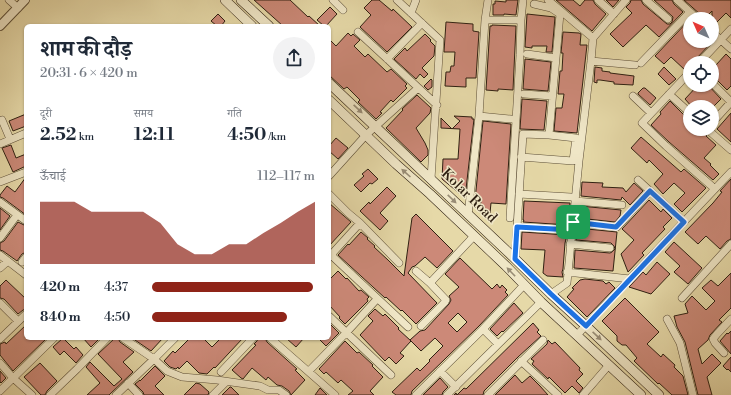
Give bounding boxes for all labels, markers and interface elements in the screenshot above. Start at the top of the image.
north arrow [683,12,719,48]
map controls [683,12,719,136]
text: शाम की दौड़ [40,36,132,63]
button: share [273,37,315,79]
button: locate [683,56,719,92]
text: 20:31 · 6 × 420 m [40,65,138,81]
button: layers [683,100,719,136]
one-way arrow [353,104,362,113]
text: दूरी [40,107,52,121]
text: समय [134,107,153,121]
text: गति [227,107,242,121]
text: 2.52 [40,124,76,146]
text: 12:11 [134,124,174,146]
text: 4:50 [227,124,266,146]
text: km [76,130,94,144]
text: /km [266,130,286,144]
street label: Kolar Road [437,165,501,227]
text: ऊँचाई [40,168,66,184]
text: 112–117 m [257,168,315,184]
one-way arrow [402,169,411,178]
one-way arrow [447,194,457,204]
pin [556,205,590,239]
icon: arrive [562,211,584,233]
one-way arrow [506,267,516,277]
text: 420 m [40,279,80,295]
text: 4:37 [104,279,128,295]
text: 840 m [40,309,81,325]
text: 4:50 [104,309,130,325]
one-way arrow [592,331,602,341]

